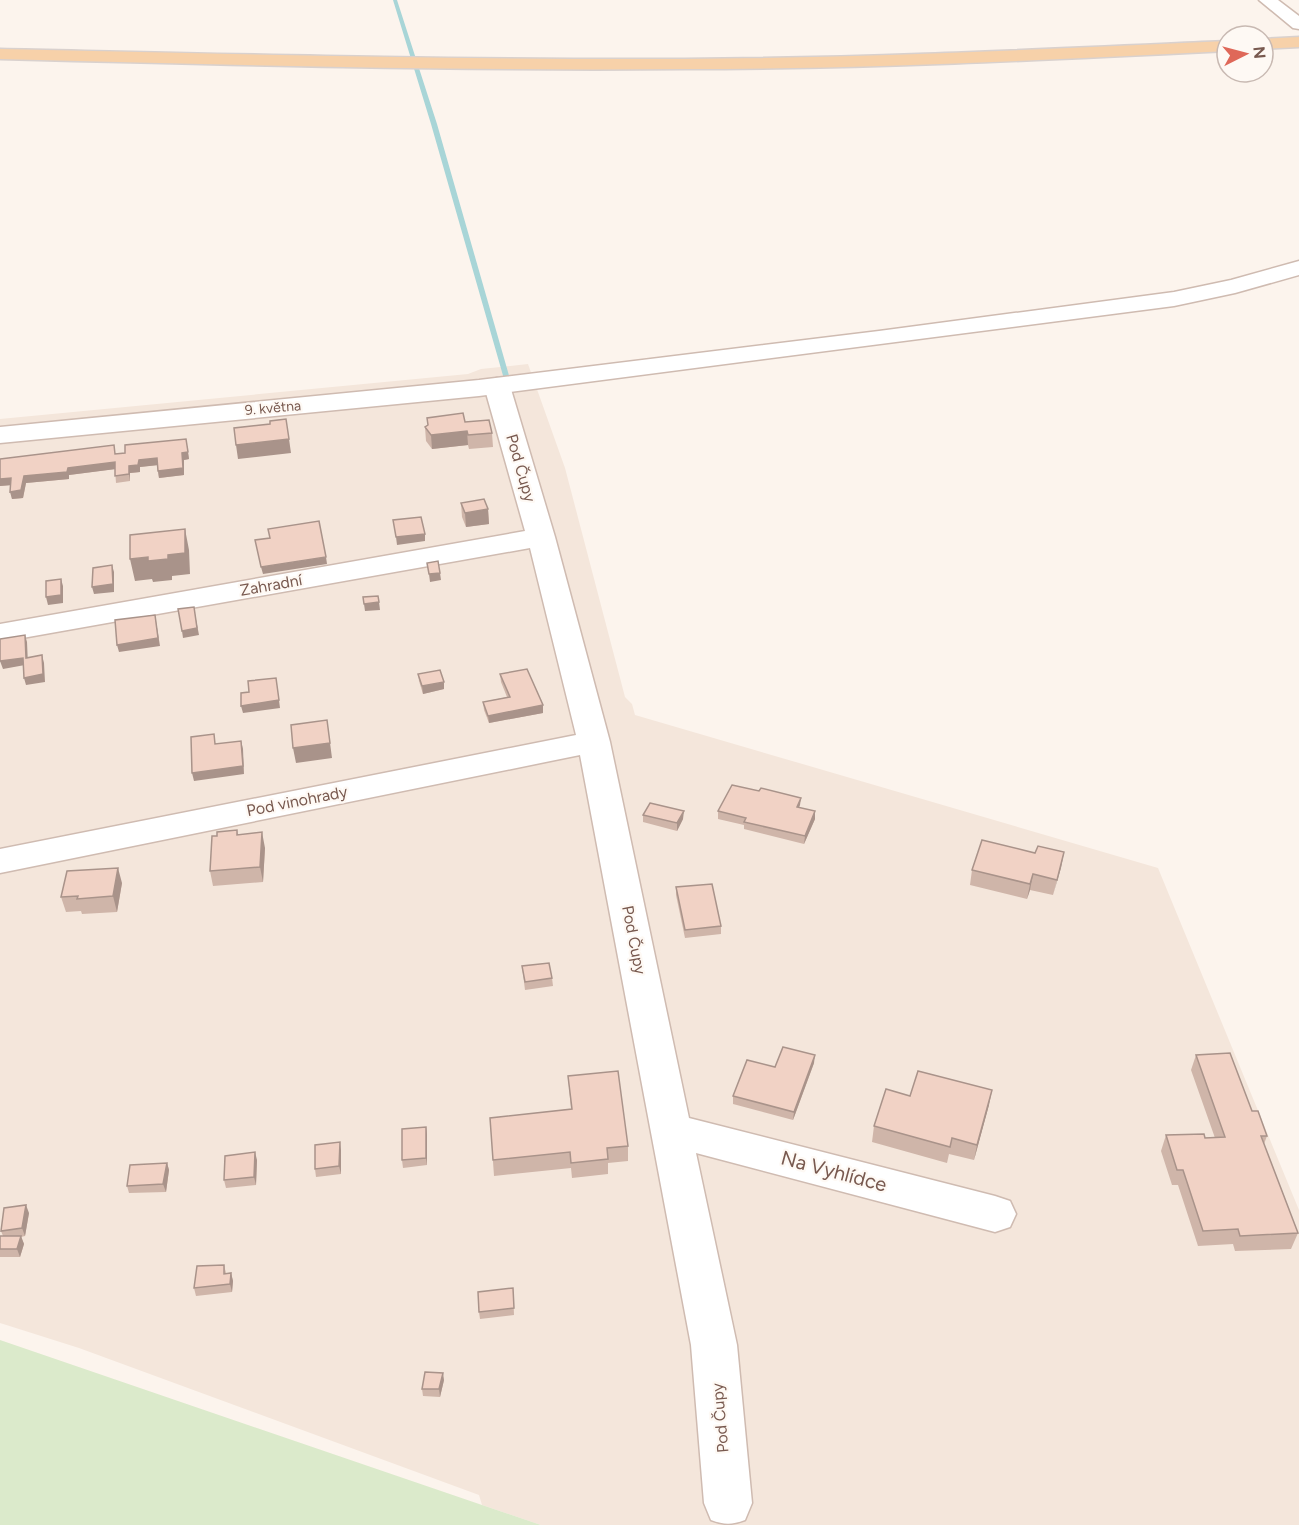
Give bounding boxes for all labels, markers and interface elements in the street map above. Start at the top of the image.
north arrow [1215,24,1275,84]
text: N [1249,45,1270,60]
street label: 9. května [244,397,302,419]
street label: Pod Čupy [502,432,540,505]
street label: Zahradní [238,570,305,600]
street label: Pod vinohrady [245,782,350,820]
street label: Pod Čupy [618,904,650,977]
street label: Na Vyhlídce [778,1145,890,1197]
street label: Pod Čupy [707,1382,733,1454]

